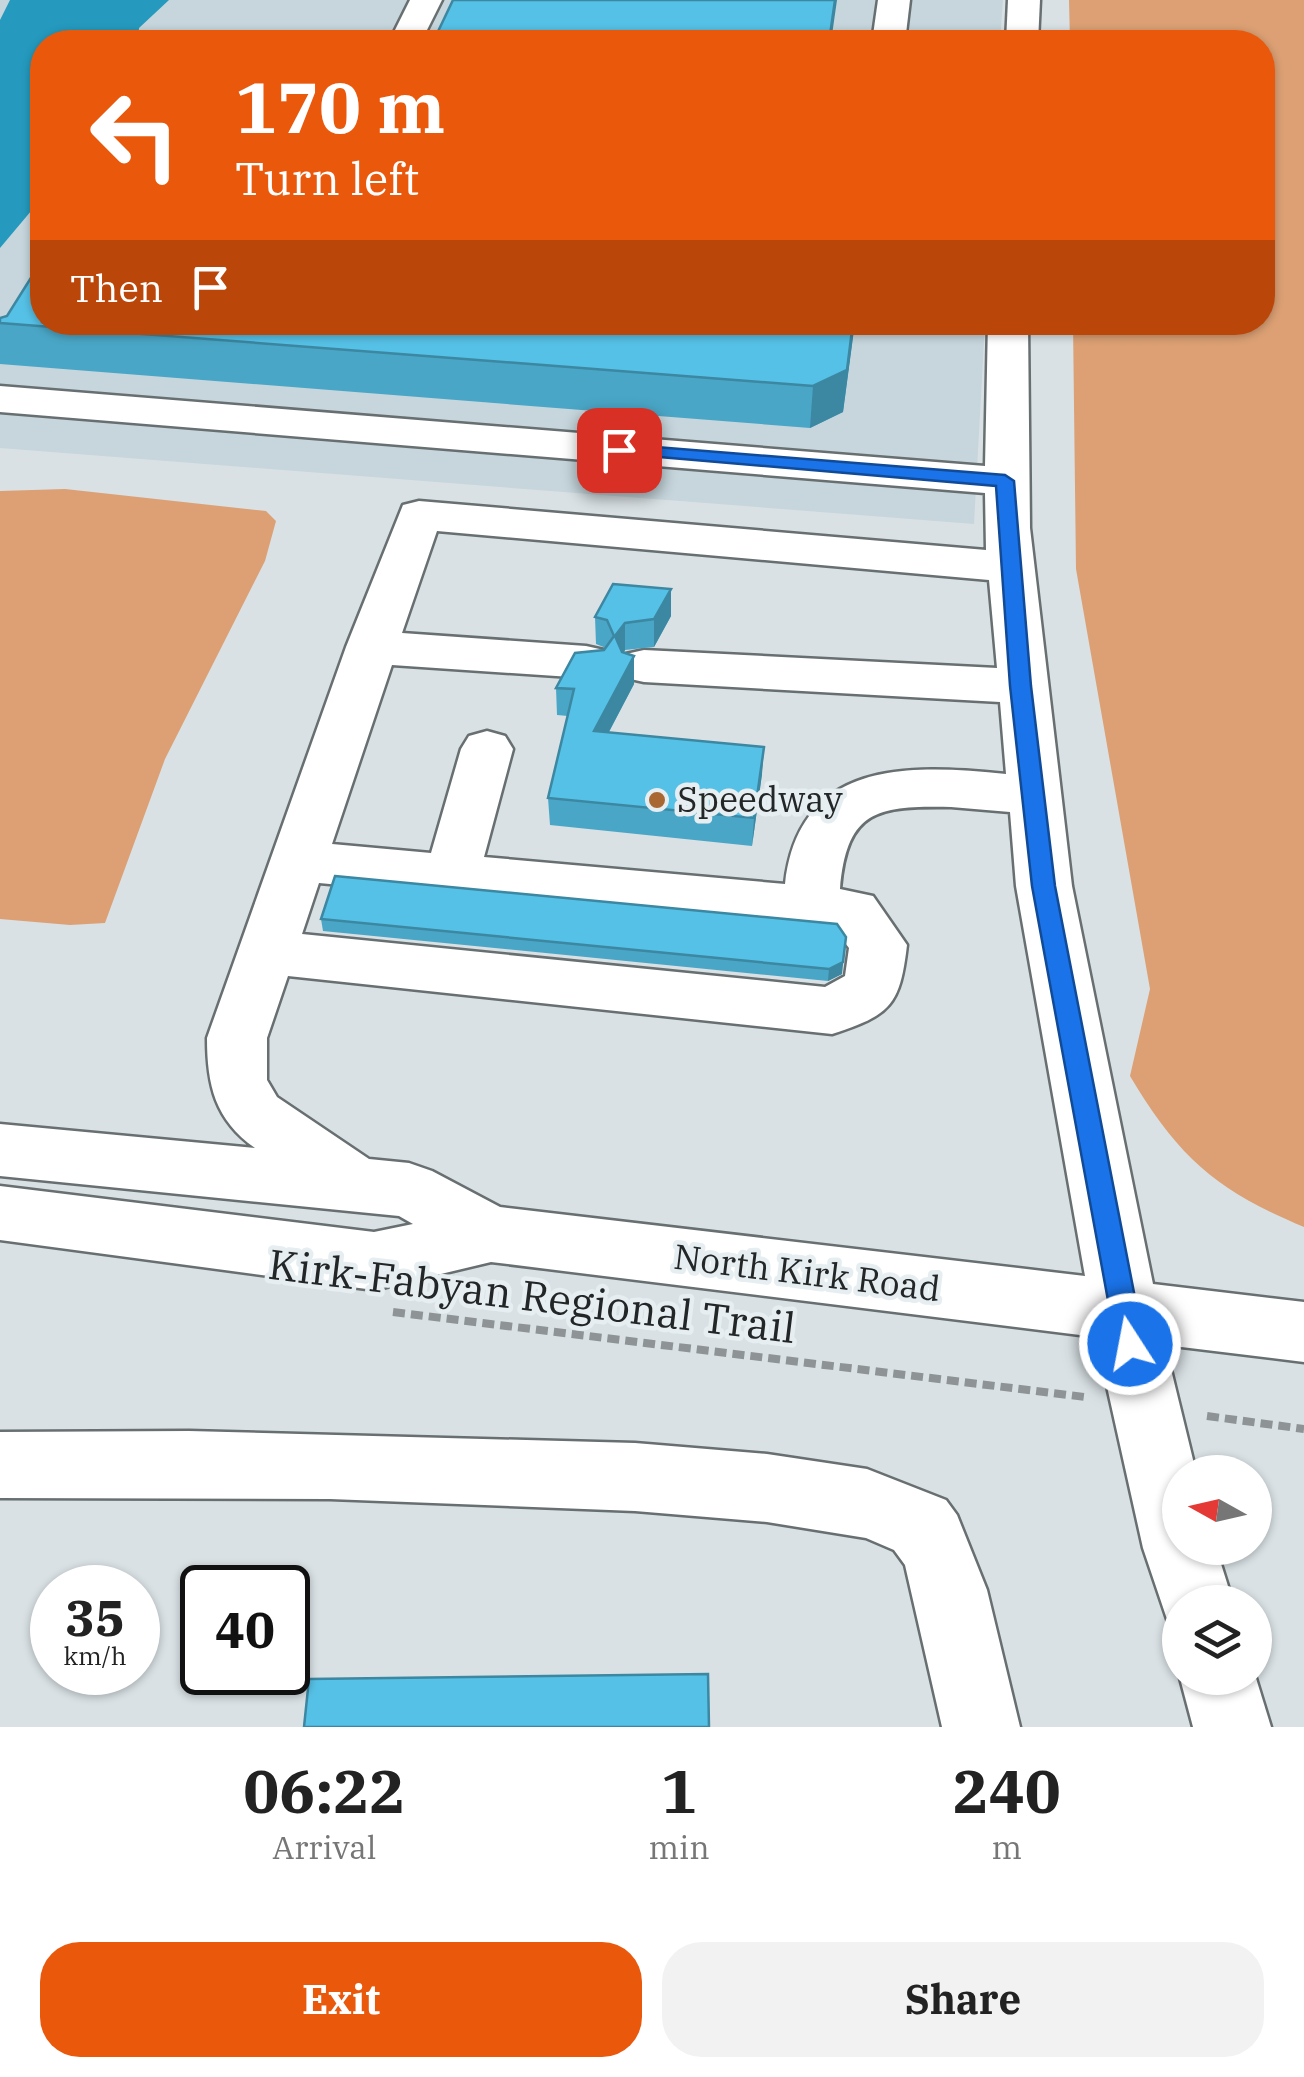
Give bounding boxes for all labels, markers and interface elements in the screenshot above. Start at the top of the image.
text: 170 m [235,61,445,152]
icon: left [70,70,200,200]
text: Turn left [235,149,419,207]
icon: arrive [183,260,238,315]
text: Then [70,263,163,312]
pin [577,408,662,493]
icon: arrive [592,423,647,478]
place label: Speedway [677,776,843,822]
marker: Speedway [646,789,668,811]
street label: North Kirk Road [671,1233,943,1311]
street label: Kirk-Fabyan Regional Trail [265,1236,799,1355]
position arrow [1078,1292,1182,1396]
north arrow [1162,1455,1272,1565]
map controls [1162,1455,1272,1695]
speed limit sign: 40 [180,1565,310,1695]
text: 35 [65,1585,125,1650]
button: layers [1162,1585,1272,1695]
text: km/h [63,1639,127,1672]
text: 06:22 [243,1751,405,1830]
text: 1 [661,1751,697,1830]
text: 240 [953,1751,1061,1830]
text: Arrival [272,1826,376,1868]
text: min [649,1826,710,1868]
text: m [992,1826,1022,1868]
button: Exit [40,1942,642,2057]
button: Share [662,1942,1264,2057]

